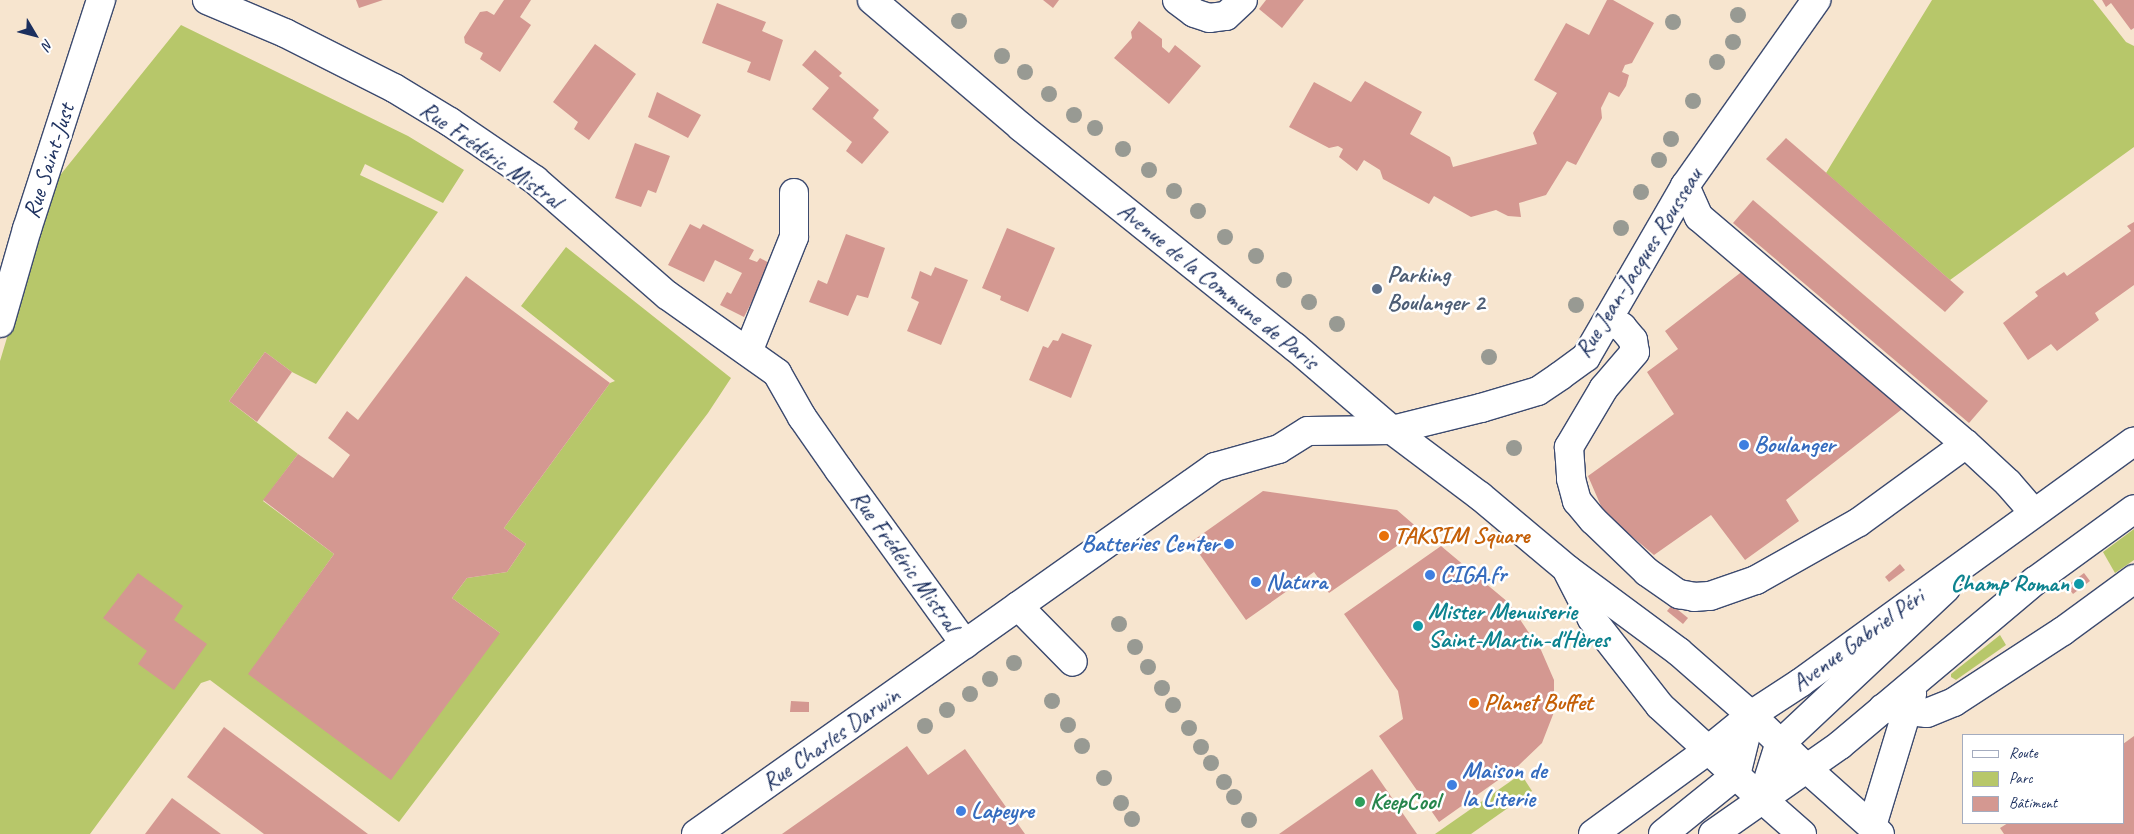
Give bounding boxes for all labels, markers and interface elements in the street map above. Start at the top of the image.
north arrow [10,10,60,60]
text: N [38,36,57,53]
street label: Rue Frédéric Mistral [414,95,568,215]
street label: Rue Saint-Just [17,100,81,222]
street label: Rue Jean-Jacques Rousseau [1569,163,1709,363]
street label: Avenue de la Commune de Paris [1112,196,1324,376]
place label: Parking Boulanger 2 [1387,261,1484,317]
marker: Parking Boulanger 2 [1371,283,1383,295]
place label: Boulanger [1754,431,1835,459]
marker: Boulanger [1738,439,1750,451]
street label: Rue Frédéric Mistral [844,485,966,637]
place label: TAKSIM Square [1394,522,1529,550]
place label: Batteries Center [1081,530,1219,558]
marker: TAKSIM Square [1378,530,1390,542]
marker: Batteries Center [1223,538,1235,550]
place label: CIGA.fr [1440,561,1506,589]
place label: Natura [1266,568,1327,596]
marker: CIGA.fr [1424,569,1436,581]
place label: Champ Roman [1950,570,2069,598]
marker: Natura [1250,576,1262,588]
marker: Champ Roman [2073,578,2085,590]
street label: Avenue Gabriel Péri [1786,582,1930,698]
place label: Mister Menuiserie Saint-Martin-d'Hères [1428,598,1609,654]
marker: Mister Menuiserie Saint-Martin-d'Hères [1412,620,1424,632]
street label: Rue Charles Darwin [756,681,906,797]
place label: Planet Buffet [1484,689,1593,717]
marker: Planet Buffet [1468,697,1480,709]
legend [1962,734,2124,824]
text: Route [2009,744,2038,763]
place label: Maison de la Literie [1462,757,1546,813]
text: Parc [2009,769,2033,788]
marker: Maison de la Literie [1446,779,1458,791]
place label: KeepCool [1370,788,1440,816]
text: Bâtiment [2009,794,2057,813]
marker: KeepCool [1354,796,1366,808]
place label: Lapeyre [971,797,1034,825]
marker: Lapeyre [955,805,967,817]

